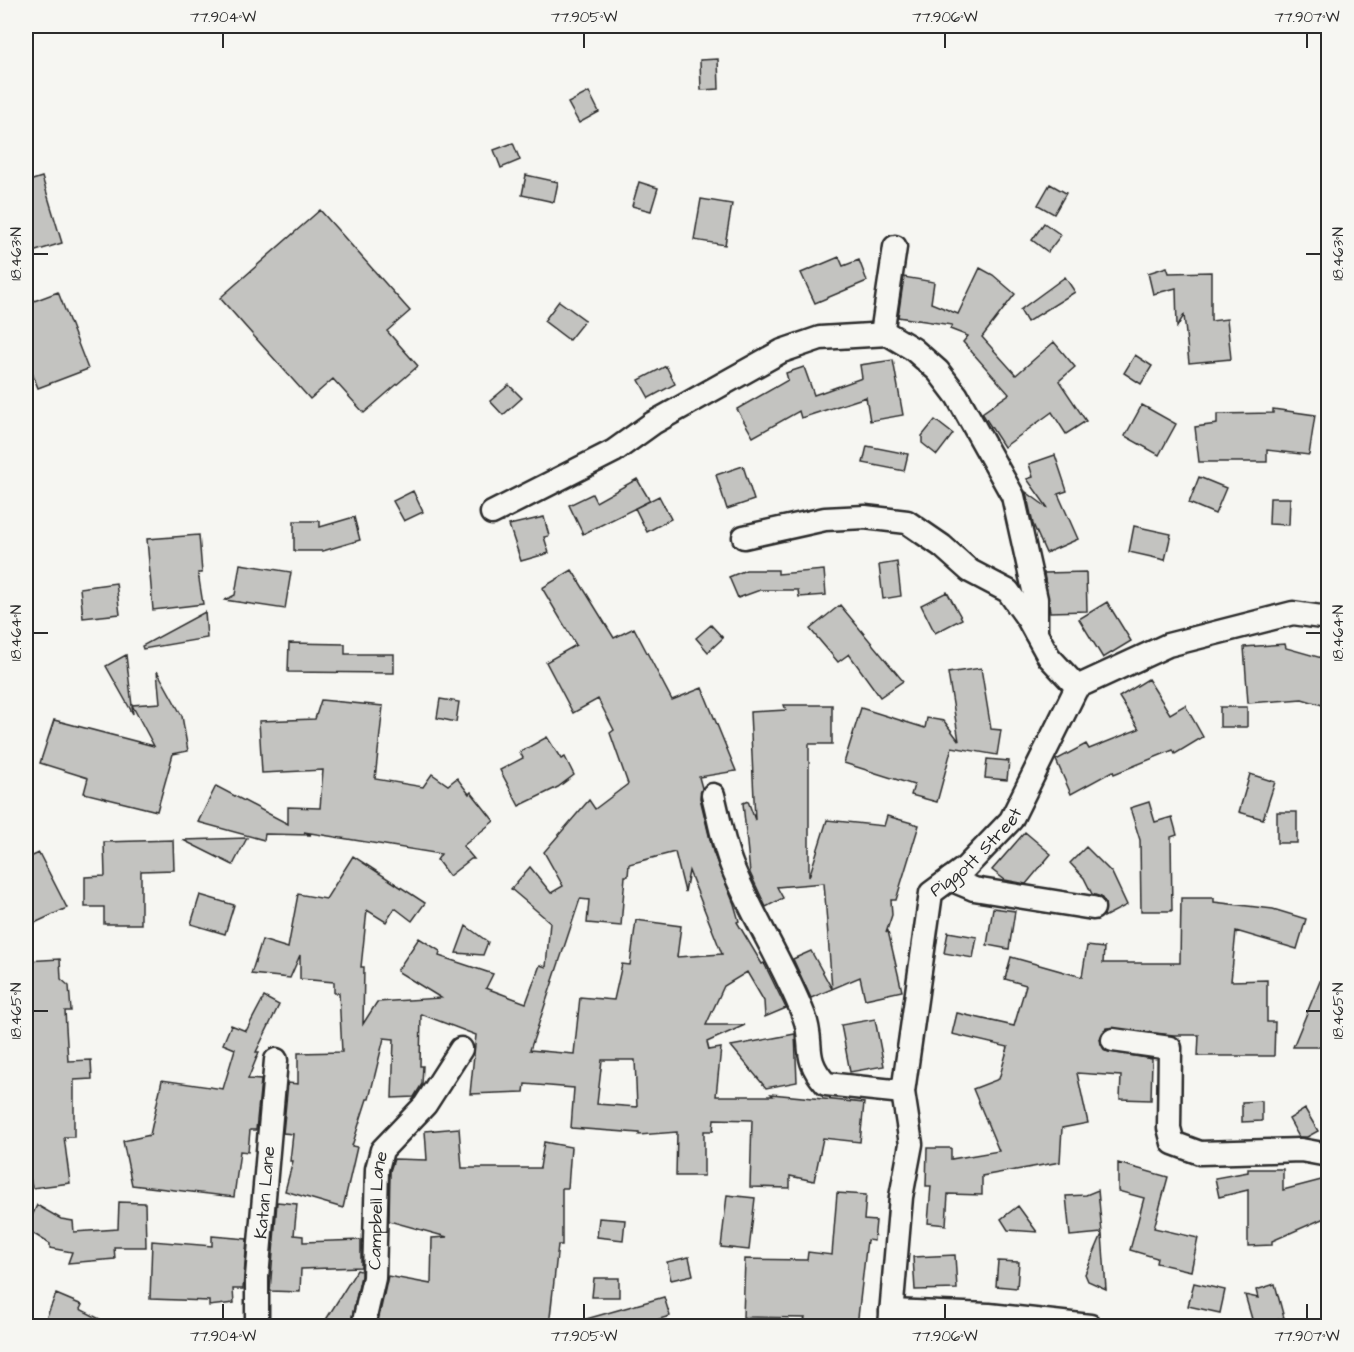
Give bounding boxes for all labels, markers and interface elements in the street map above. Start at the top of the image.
text: 77.904°W [190,7,256,28]
text: 77.905°W [551,7,617,28]
text: 77.906°W [912,7,978,28]
text: 77.907°W [1274,7,1340,28]
text: 18.463°N [6,227,27,281]
text: 18.463°N [1328,227,1349,281]
text: 18.464°N [6,605,27,661]
text: 18.464°N [1328,605,1349,661]
street label: Piggott Street [925,803,1029,903]
text: 18.465°N [6,983,27,1039]
text: 18.465°N [1328,983,1349,1039]
street label: Katan Lane [248,1145,281,1240]
street label: Campbell Lane [362,1148,394,1270]
text: 77.904°W [190,1326,256,1347]
text: 77.905°W [551,1326,617,1347]
text: 77.906°W [912,1326,978,1347]
text: 77.907°W [1274,1326,1340,1347]

